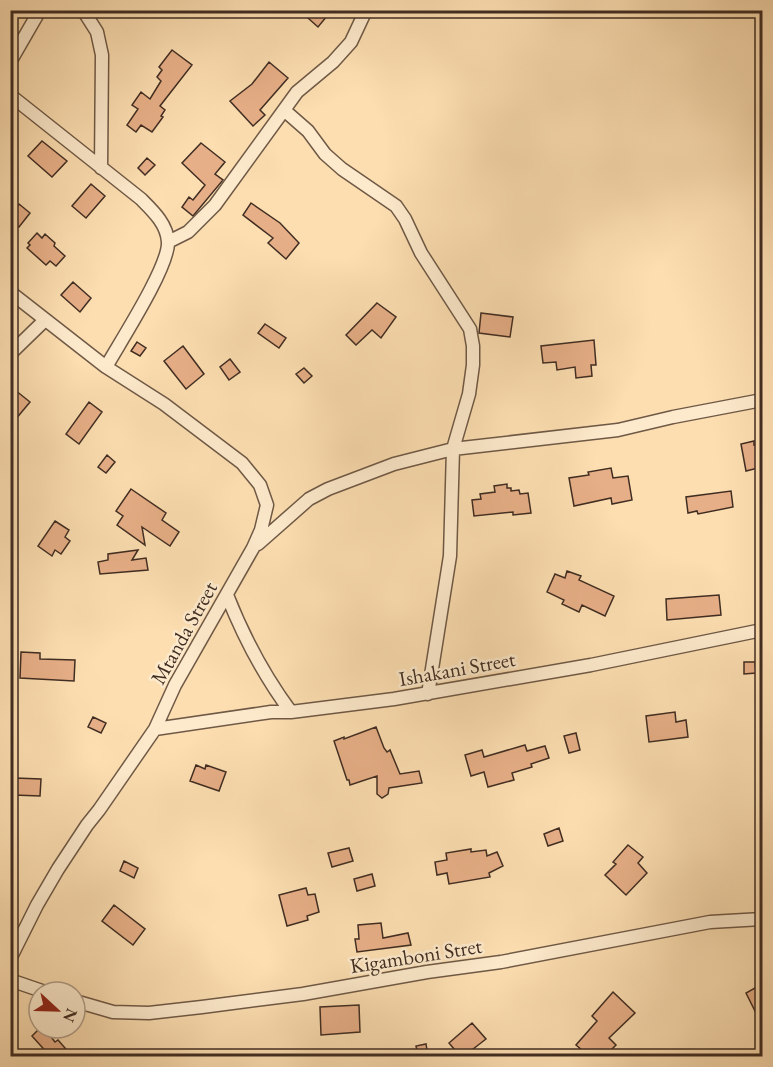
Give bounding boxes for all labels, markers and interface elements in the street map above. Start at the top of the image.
street label: Mtanda Street [144,576,223,689]
street label: Ishakani Street [397,645,518,692]
street label: Kigamboni Stret [348,932,484,979]
north arrow [27,980,87,1040]
text: N [58,1005,83,1025]

